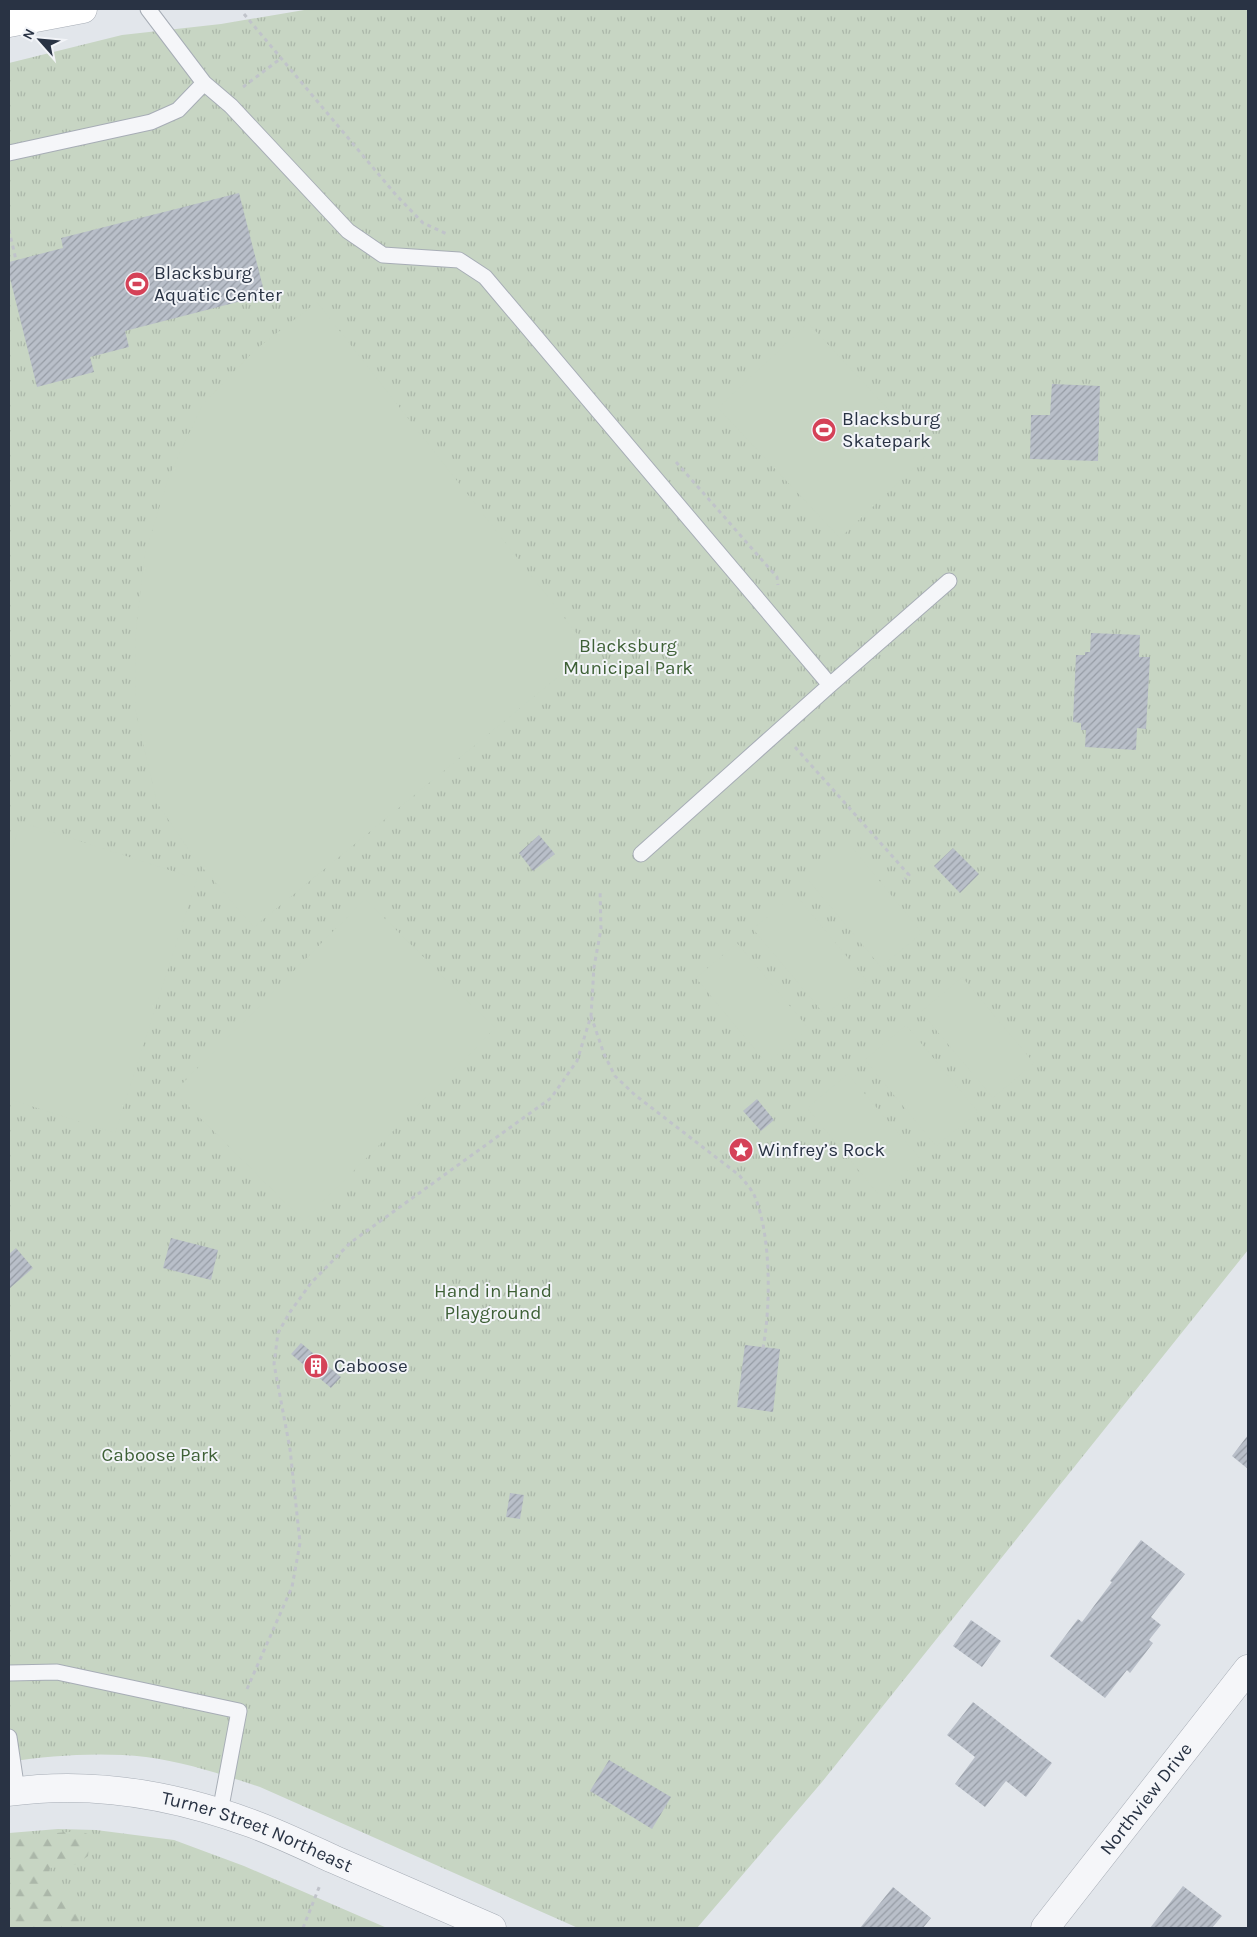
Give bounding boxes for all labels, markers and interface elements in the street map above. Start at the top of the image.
north arrow [15,15,65,65]
text: N [19,26,39,43]
place label: Blacksburg Aquatic Center [154,262,282,306]
sports icon: Blacksburg Aquatic Center [124,271,150,297]
place label: Blacksburg Skatepark [842,408,940,452]
sports icon: Blacksburg Skatepark [811,417,837,443]
park label: Blacksburg Municipal Park [563,635,693,679]
place icon: Winfrey’s Rock [728,1137,754,1163]
place label: Winfrey’s Rock [758,1139,885,1161]
park label: Hand in Hand Playground [434,1280,552,1324]
building icon: Caboose [303,1353,329,1379]
place label: Caboose [334,1355,408,1377]
park label: Caboose Park [102,1444,219,1466]
street label: Northview Drive [1095,1738,1197,1859]
street label: Turner Street Northeast [160,1787,356,1877]

